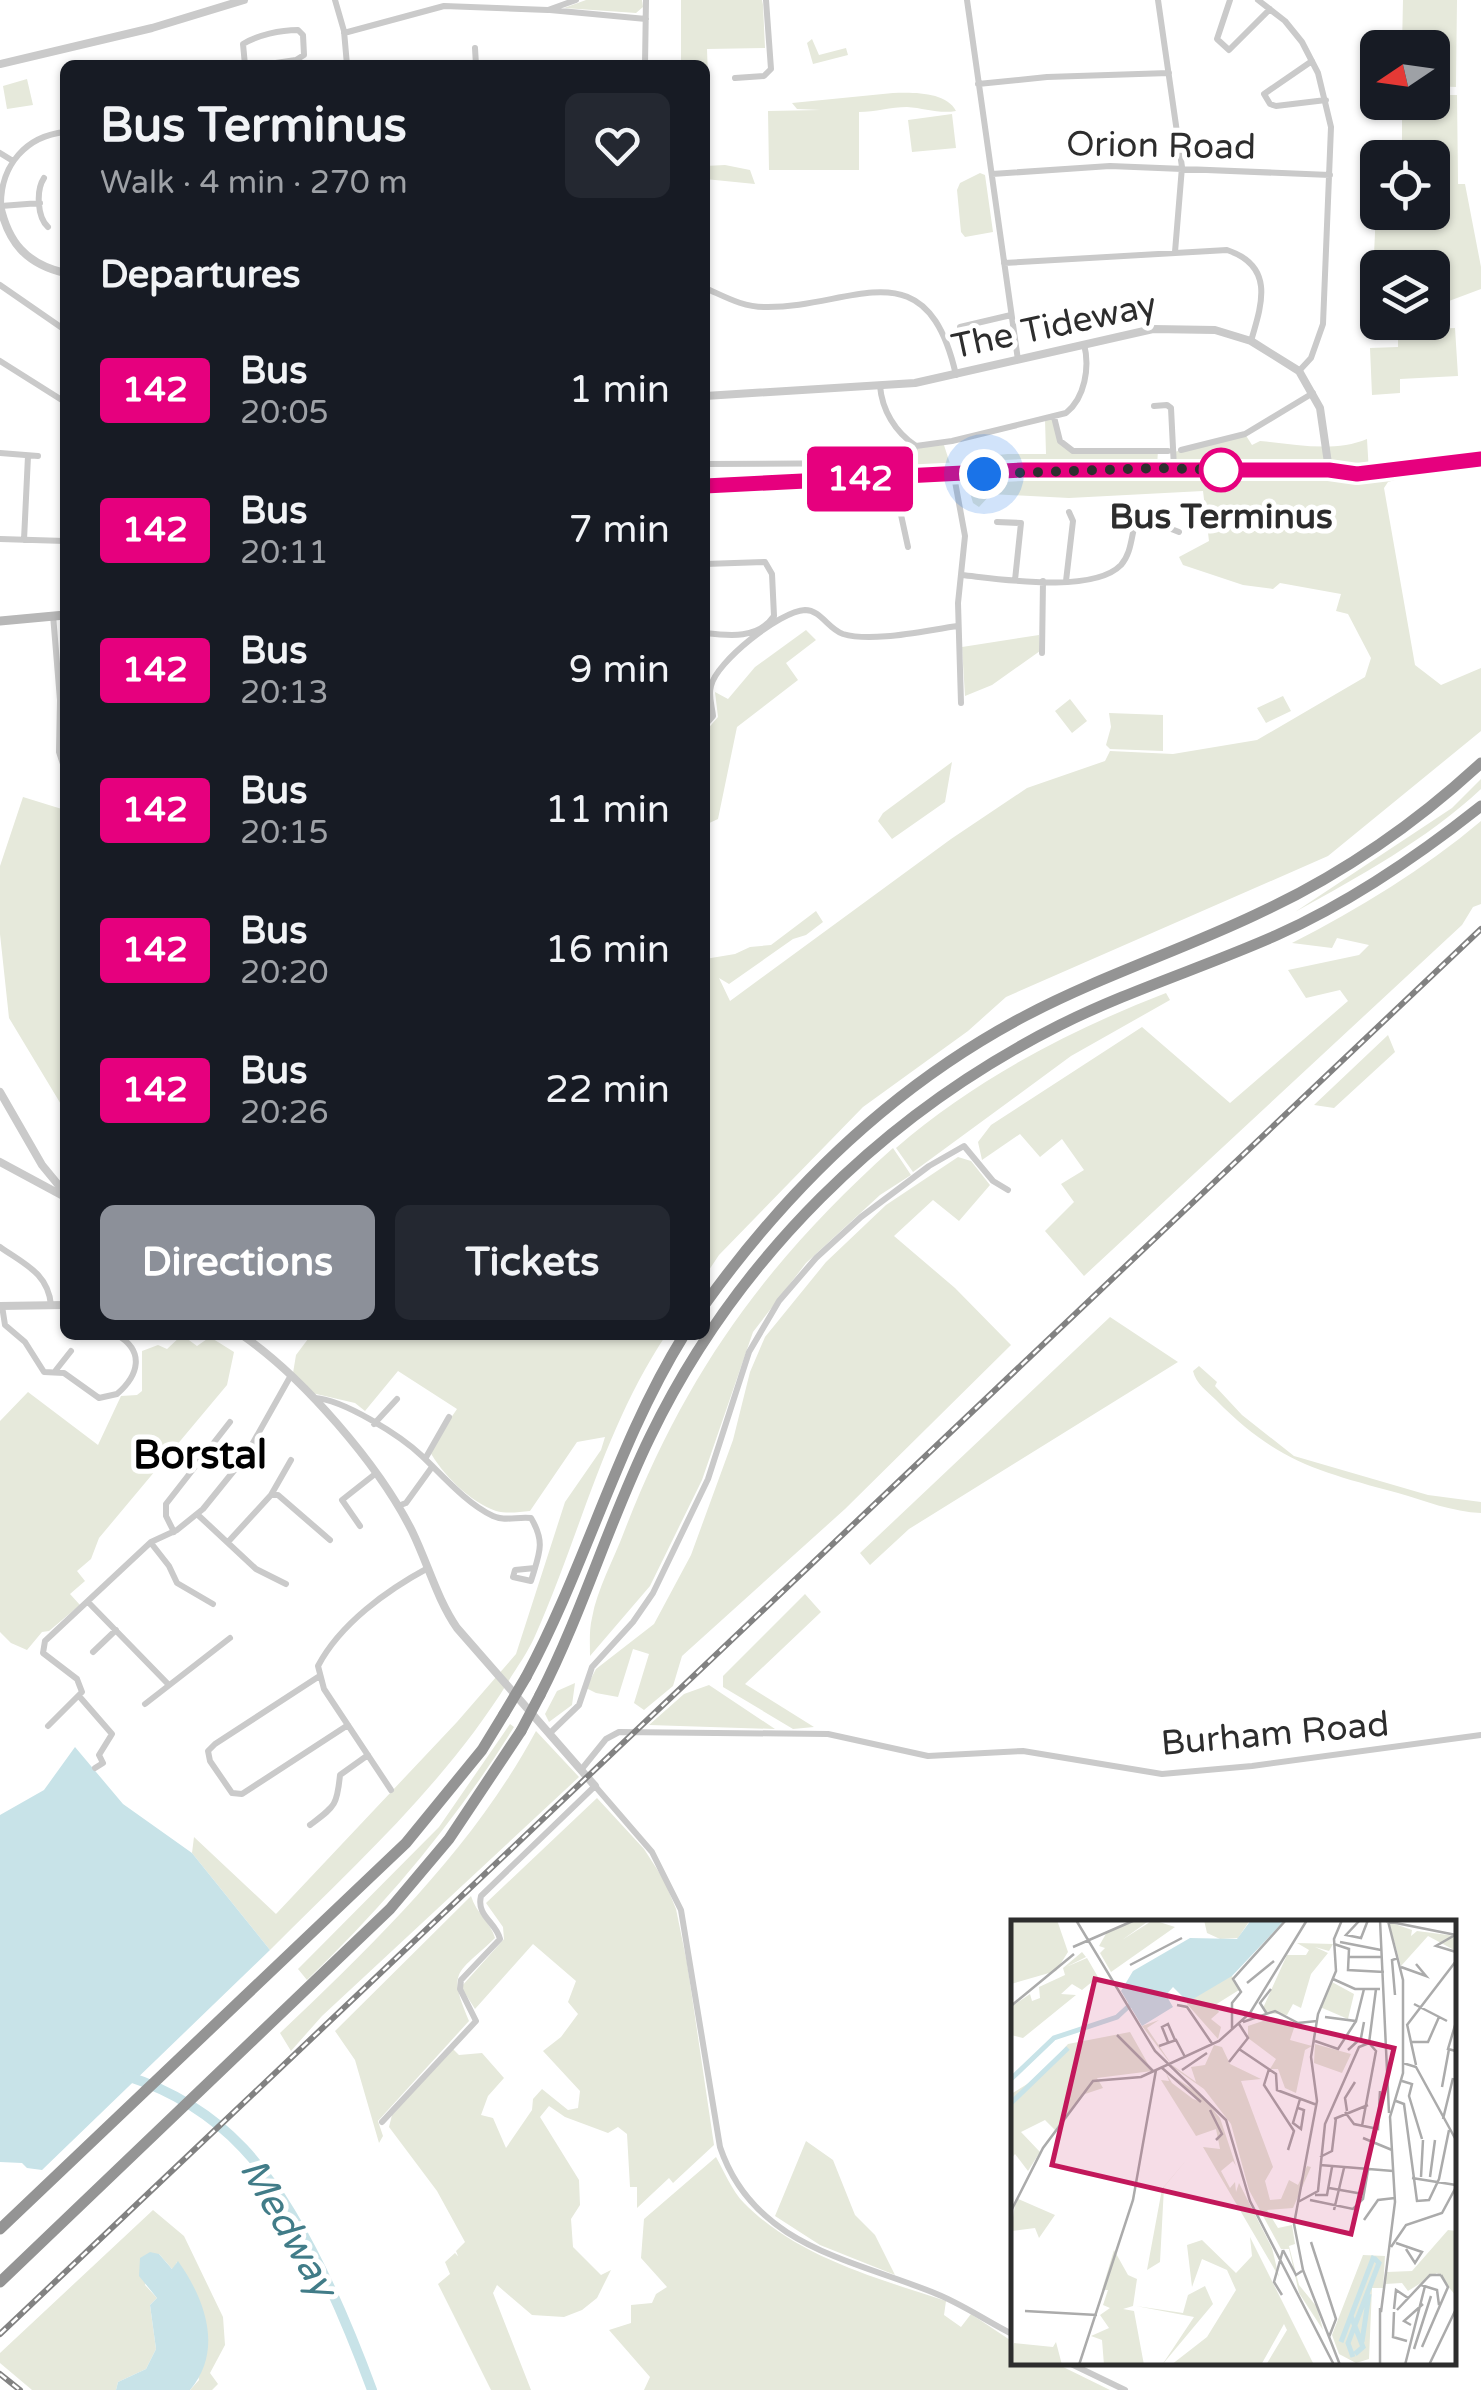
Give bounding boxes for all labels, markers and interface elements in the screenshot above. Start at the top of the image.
north arrow [1360,30,1450,120]
map controls [1360,30,1450,340]
button: heart [565,93,670,198]
text: Bus Terminus [100,97,407,155]
street label: Orion Road [1066,123,1256,169]
button: locate [1360,140,1450,230]
text: Walk · 4 min · 270 m [100,164,408,202]
button: layers [1360,250,1450,340]
text: Departures [100,252,301,298]
street label: The Tideway [948,284,1160,368]
text: Bus [240,348,307,394]
text: 1 min [569,367,670,413]
text: 142 [122,369,188,411]
text: 20:05 [240,394,329,432]
line badge: 142 [802,446,918,512]
your location [959,449,1009,499]
marker: Bus Terminus [1200,449,1242,491]
text: 142 [827,458,893,500]
text: Bus [240,488,307,534]
place label: Bus Terminus [1109,496,1333,538]
text: 7 min [569,507,670,553]
text: 142 [122,509,188,551]
text: 20:11 [240,534,329,572]
text: Bus [240,628,307,674]
text: 9 min [569,647,670,693]
text: 142 [122,649,188,691]
text: 20:13 [240,674,329,712]
text: Bus [240,768,307,814]
text: 11 min [545,787,670,833]
text: 142 [122,789,188,831]
text: 20:15 [240,814,329,852]
text: Bus [240,908,307,954]
text: 16 min [545,927,670,973]
text: 142 [122,929,188,971]
text: 20:20 [240,954,329,992]
text: Bus [240,1048,307,1094]
text: 22 min [545,1067,670,1113]
text: 142 [122,1069,188,1111]
text: 20:26 [240,1094,329,1132]
button: Directions [100,1205,375,1320]
button: Tickets [395,1205,670,1320]
district label: Borstal [133,1431,267,1479]
street label: Burham Road [1159,1703,1391,1765]
inset map [1011,1920,1456,2365]
water label: Medway [230,2150,348,2310]

